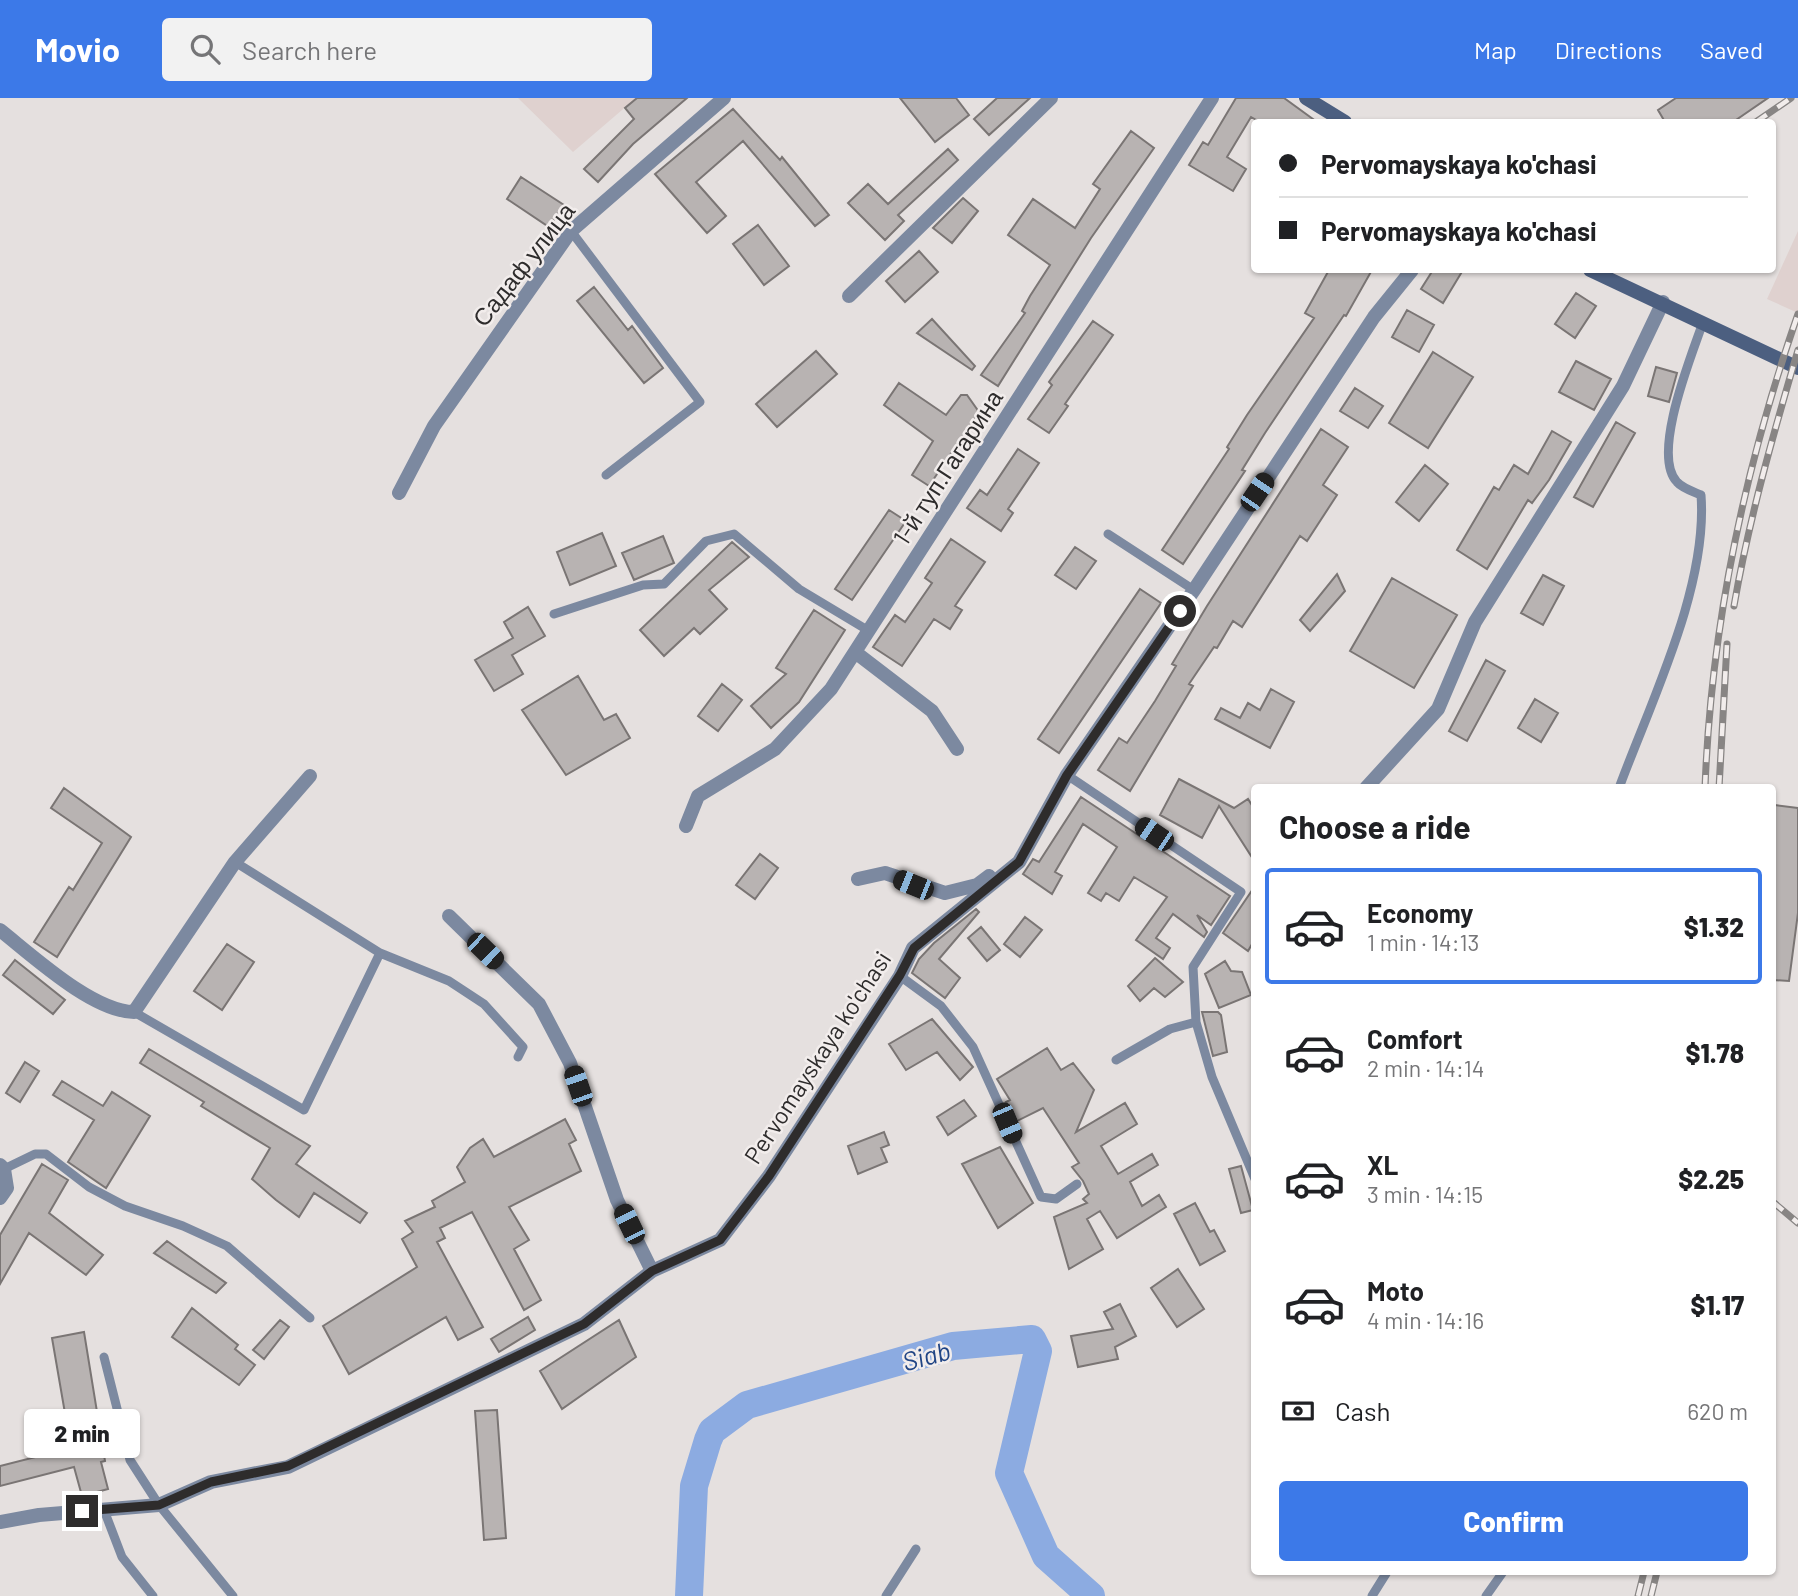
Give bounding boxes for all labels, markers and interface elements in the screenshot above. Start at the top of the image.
search box [162,18,652,81]
text: Movio [35,29,120,69]
icon: search [186,30,224,68]
text: Search here [242,34,377,65]
text: Map [1474,35,1517,64]
text: Directions [1555,35,1662,64]
text: Saved [1700,35,1763,64]
text: Pervomayskaya ko'chasi [1321,148,1597,179]
street label: Садаф улица [466,196,581,332]
text: Pervomayskaya ko'chasi [1321,215,1597,246]
street label: 1-й туп.Гагарина [886,384,1008,550]
car [1237,469,1278,515]
route start [1164,595,1196,627]
text: Choose a ride [1279,807,1471,845]
car [1131,814,1178,854]
car [890,867,937,903]
icon: car [1283,895,1346,958]
text: Economy [1367,897,1473,928]
text: $1.32 [1684,911,1744,942]
text: 1 min · 14:13 [1367,928,1479,956]
car [463,929,508,973]
street label: Pervomayskaya ko'chasi [737,945,897,1169]
icon: car [1283,1021,1346,1084]
text: Comfort [1367,1023,1463,1054]
text: $1.78 [1685,1037,1744,1068]
text: 2 min · 14:14 [1367,1054,1484,1082]
car [562,1063,595,1109]
car [990,1100,1025,1146]
icon: car [1283,1147,1346,1210]
text: XL [1367,1149,1398,1180]
text: $2.25 [1678,1163,1744,1194]
text: 3 min · 14:15 [1367,1180,1483,1208]
car [611,1201,648,1247]
icon: car [1283,1273,1346,1336]
text: Moto [1367,1275,1424,1306]
text: $1.17 [1691,1289,1744,1320]
text: 4 min · 14:16 [1367,1306,1484,1334]
water label: Siab [898,1334,954,1376]
icon: cash [1279,1392,1317,1430]
text: Cash [1335,1395,1390,1426]
text: 620 m [1687,1397,1748,1425]
callout: 2 min [24,1410,140,1458]
text: 2 min [54,1419,110,1447]
button: Confirm [1279,1481,1748,1561]
route end [66,1495,98,1527]

